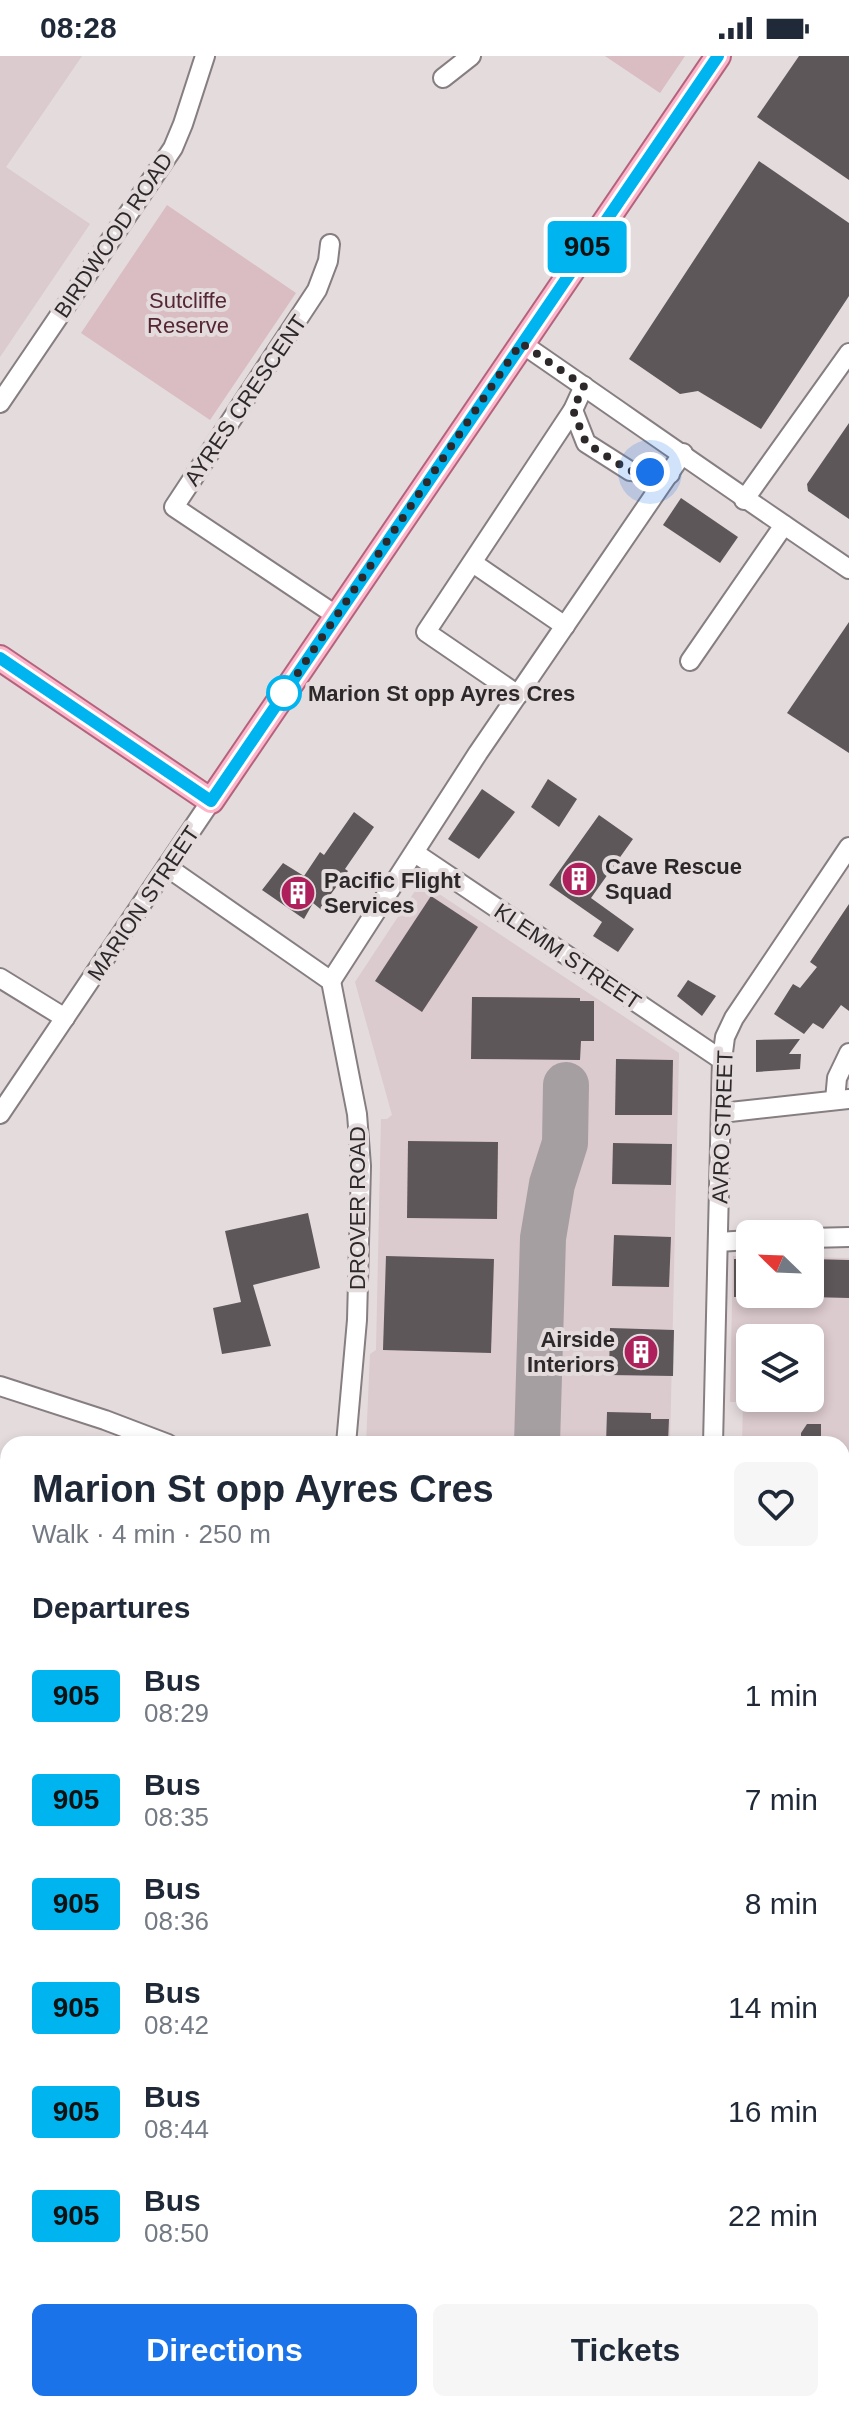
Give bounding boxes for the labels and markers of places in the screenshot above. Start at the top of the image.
marker: Marion St opp Ayres Cres [267,676,301,710]
place label: Marion St opp Ayres Cres [308,681,575,706]
place label: Cave Rescue Squad [605,854,742,904]
building icon: Cave Rescue Squad [560,860,598,898]
place label: Pacific Flight Services [324,868,462,918]
building icon: Pacific Flight Services [279,874,317,912]
place label: Airside Interiors [527,1327,615,1377]
building icon: Airside Interiors [622,1333,660,1371]

